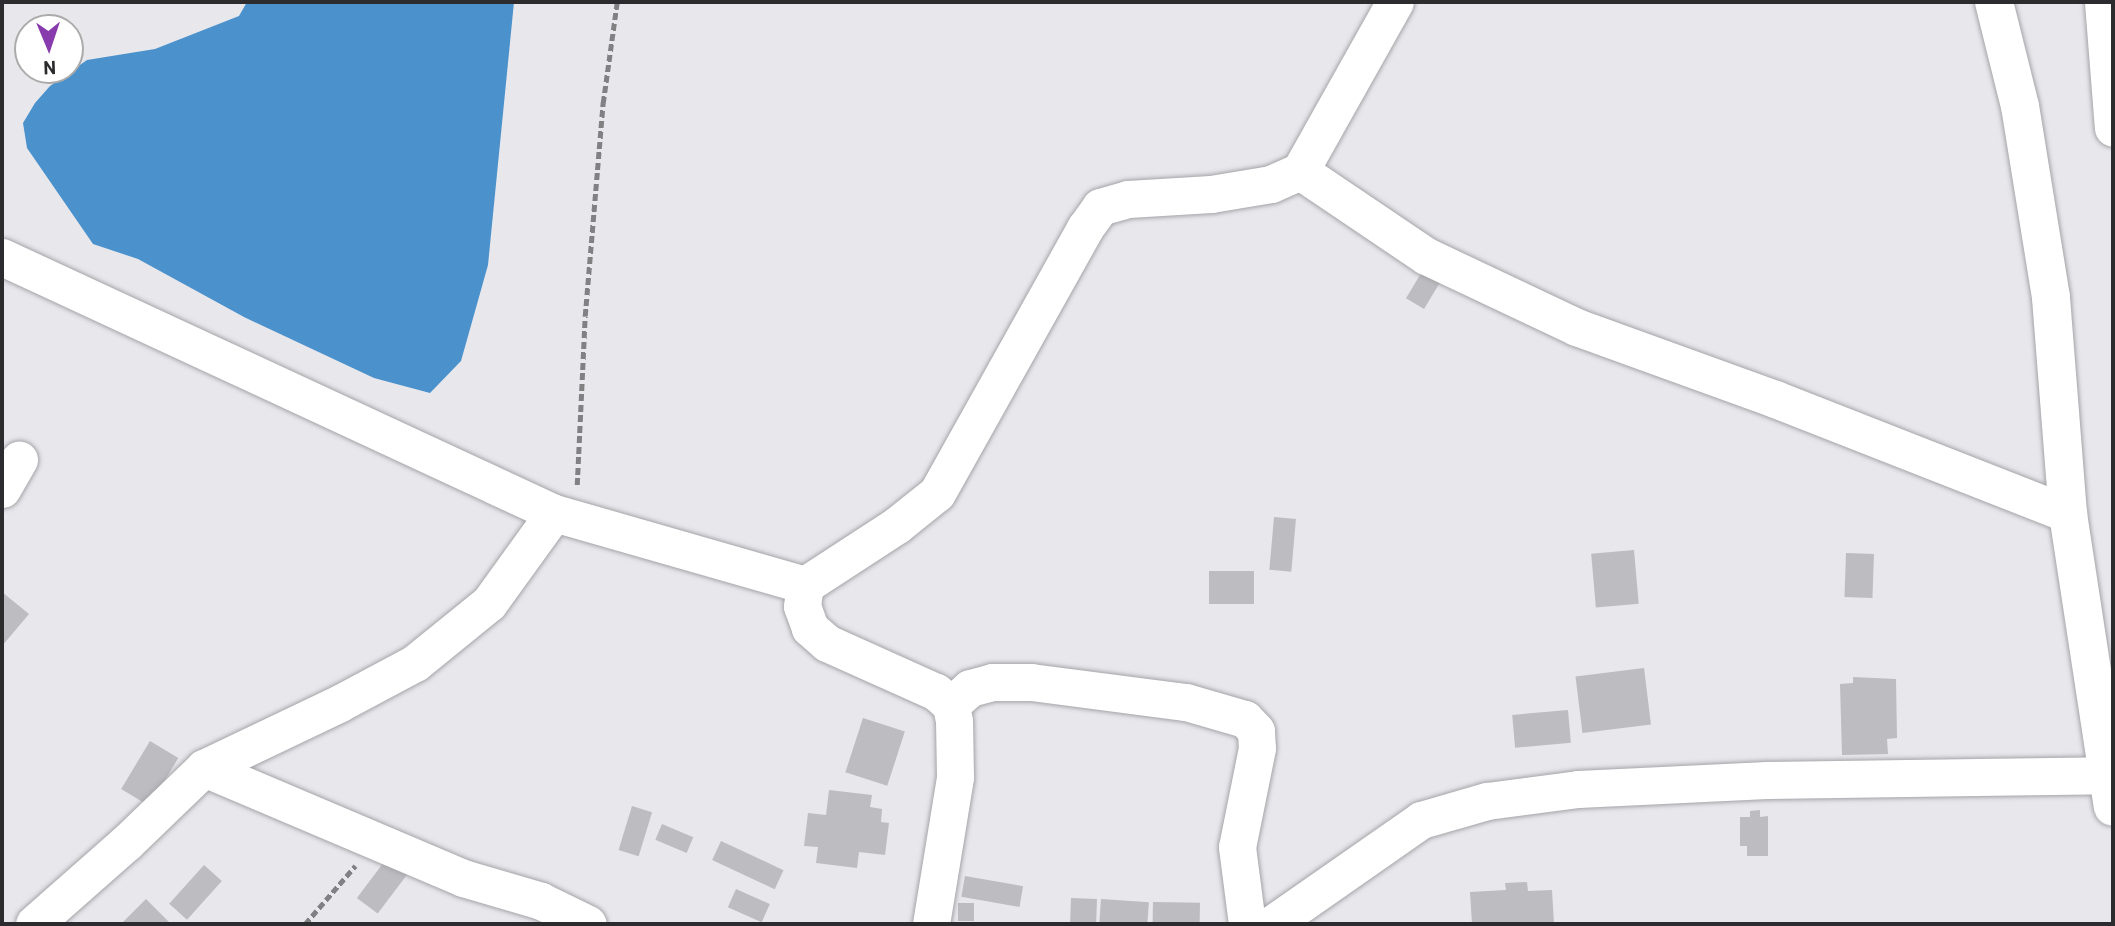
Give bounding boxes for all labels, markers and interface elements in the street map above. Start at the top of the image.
north arrow [14,14,84,84]
text: N [43,57,56,80]

